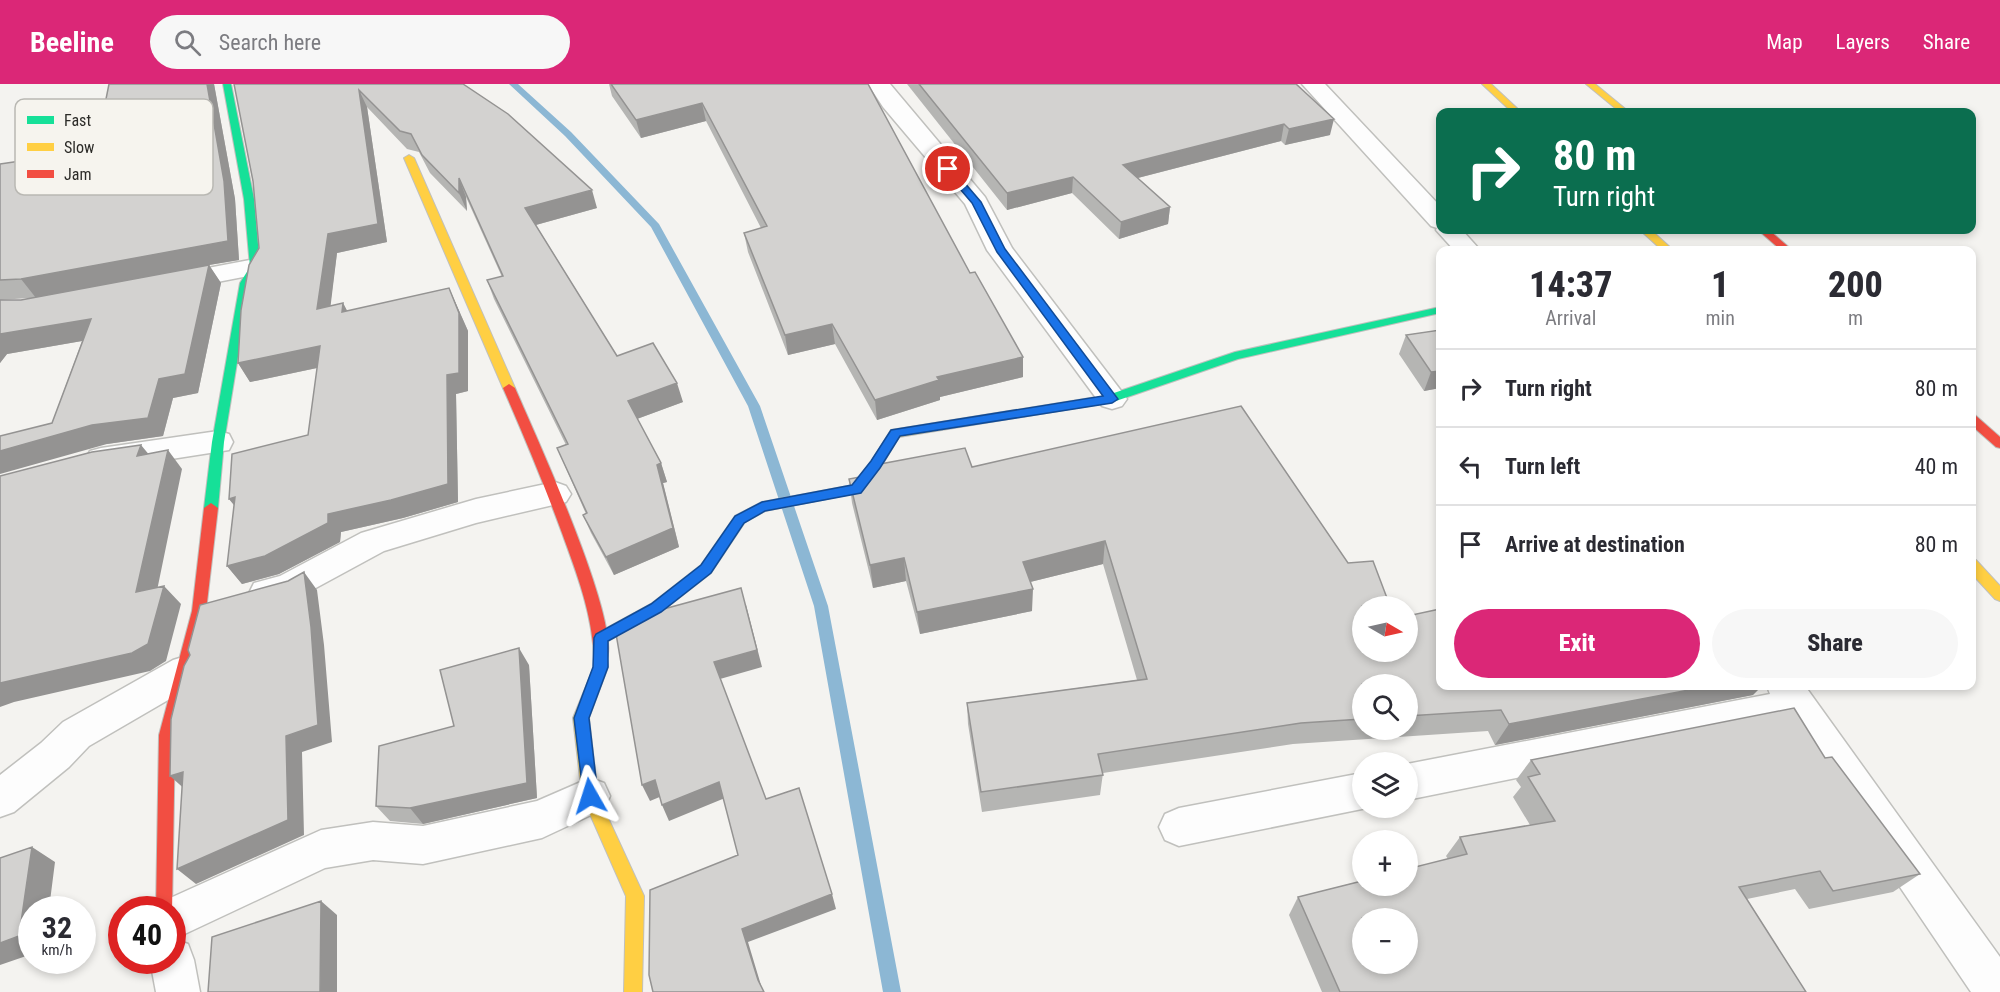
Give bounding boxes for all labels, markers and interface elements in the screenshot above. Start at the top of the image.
search box [150,15,570,69]
text: Beeline [30,26,114,59]
icon: search [171,26,204,59]
text: Search here [219,30,321,55]
text: Map [1766,30,1803,54]
text: Layers [1836,30,1890,54]
text: Share [1923,30,1970,54]
legend [15,99,213,195]
text: Fast [64,111,91,130]
text: 80 m [1553,131,1636,180]
icon: right [1454,132,1532,210]
text: Slow [64,138,94,157]
pin [922,143,973,194]
icon: arrive [931,152,964,185]
text: Jam [64,165,91,184]
text: Turn right [1553,181,1655,213]
text: 14:37 [1529,264,1612,306]
text: 1 [1711,264,1729,306]
text: 200 [1828,264,1883,306]
text: Arrival [1545,306,1596,330]
text: min [1706,306,1735,330]
text: m [1848,306,1863,330]
icon: right [1454,372,1487,405]
text: Turn right [1505,376,1592,401]
text: 80 m [1915,376,1958,401]
icon: left [1454,450,1487,483]
text: Turn left [1505,454,1580,479]
text: 40 m [1915,454,1958,479]
icon: arrive [1454,528,1487,561]
text: Arrive at destination [1505,532,1685,557]
text: 80 m [1915,532,1958,557]
north arrow [1352,596,1418,662]
map controls [1352,596,1418,974]
button: Exit [1454,609,1700,678]
button: Share [1712,609,1958,678]
button: search [1352,674,1418,740]
button: layers [1352,752,1418,818]
position arrow [558,764,622,828]
button: + [1352,830,1418,896]
speed limit sign: 40 [108,896,186,974]
button: − [1352,908,1418,974]
text: 32 [42,910,72,945]
text: km/h [42,941,72,959]

